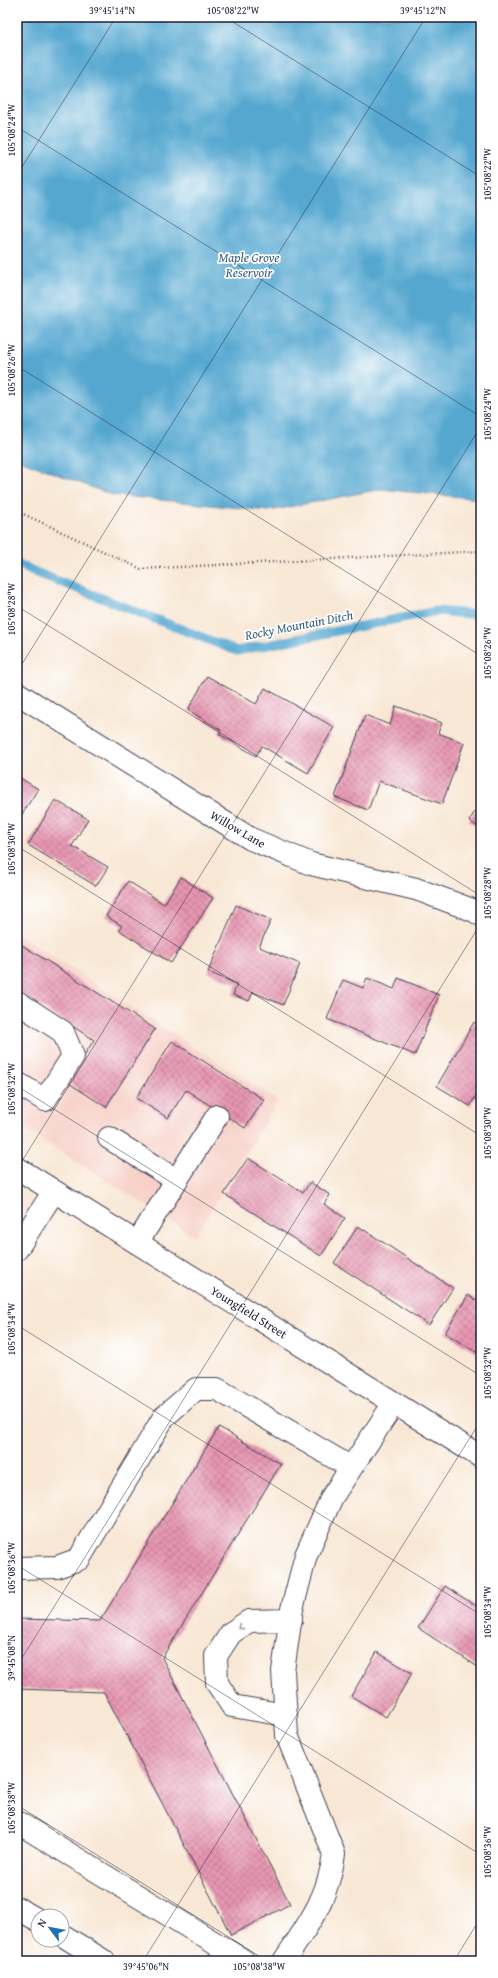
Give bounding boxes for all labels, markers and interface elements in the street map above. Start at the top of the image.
text: 39°45'14"N [89,3,135,18]
text: 105°08'22"W [207,3,260,18]
text: 39°45'12"N [400,3,446,18]
text: 105°08'24"W [4,103,19,156]
text: 105°08'22"W [480,147,495,200]
water label: Maple Grove Reservoir [218,248,280,282]
text: 105°08'26"W [4,343,19,396]
text: 105°08'24"W [480,387,495,440]
text: 105°08'28"W [4,582,19,635]
water label: Rocky Mountain Ditch [242,605,355,645]
text: 105°08'26"W [480,626,495,679]
street label: Willow Lane [207,806,269,852]
text: 105°08'30"W [4,822,19,875]
text: 105°08'28"W [480,866,495,919]
text: 105°08'32"W [4,1062,19,1115]
text: 105°08'30"W [480,1106,495,1159]
street label: Youngfield Street [207,1282,291,1343]
text: 105°08'34"W [4,1302,19,1355]
text: 105°08'32"W [480,1346,495,1399]
text: 105°08'36"W [4,1541,19,1594]
text: 105°08'34"W [480,1585,495,1638]
one-way arrow [237,1622,244,1630]
text: 39°45'08"N [4,1635,19,1681]
text: 105°08'38"W [4,1781,19,1834]
text: 105°08'36"W [480,1825,495,1878]
north arrow [30,1908,70,1948]
text: N [33,1915,51,1930]
text: 39°45'06"N [123,1959,169,1974]
text: 105°08'38"W [233,1959,286,1974]

